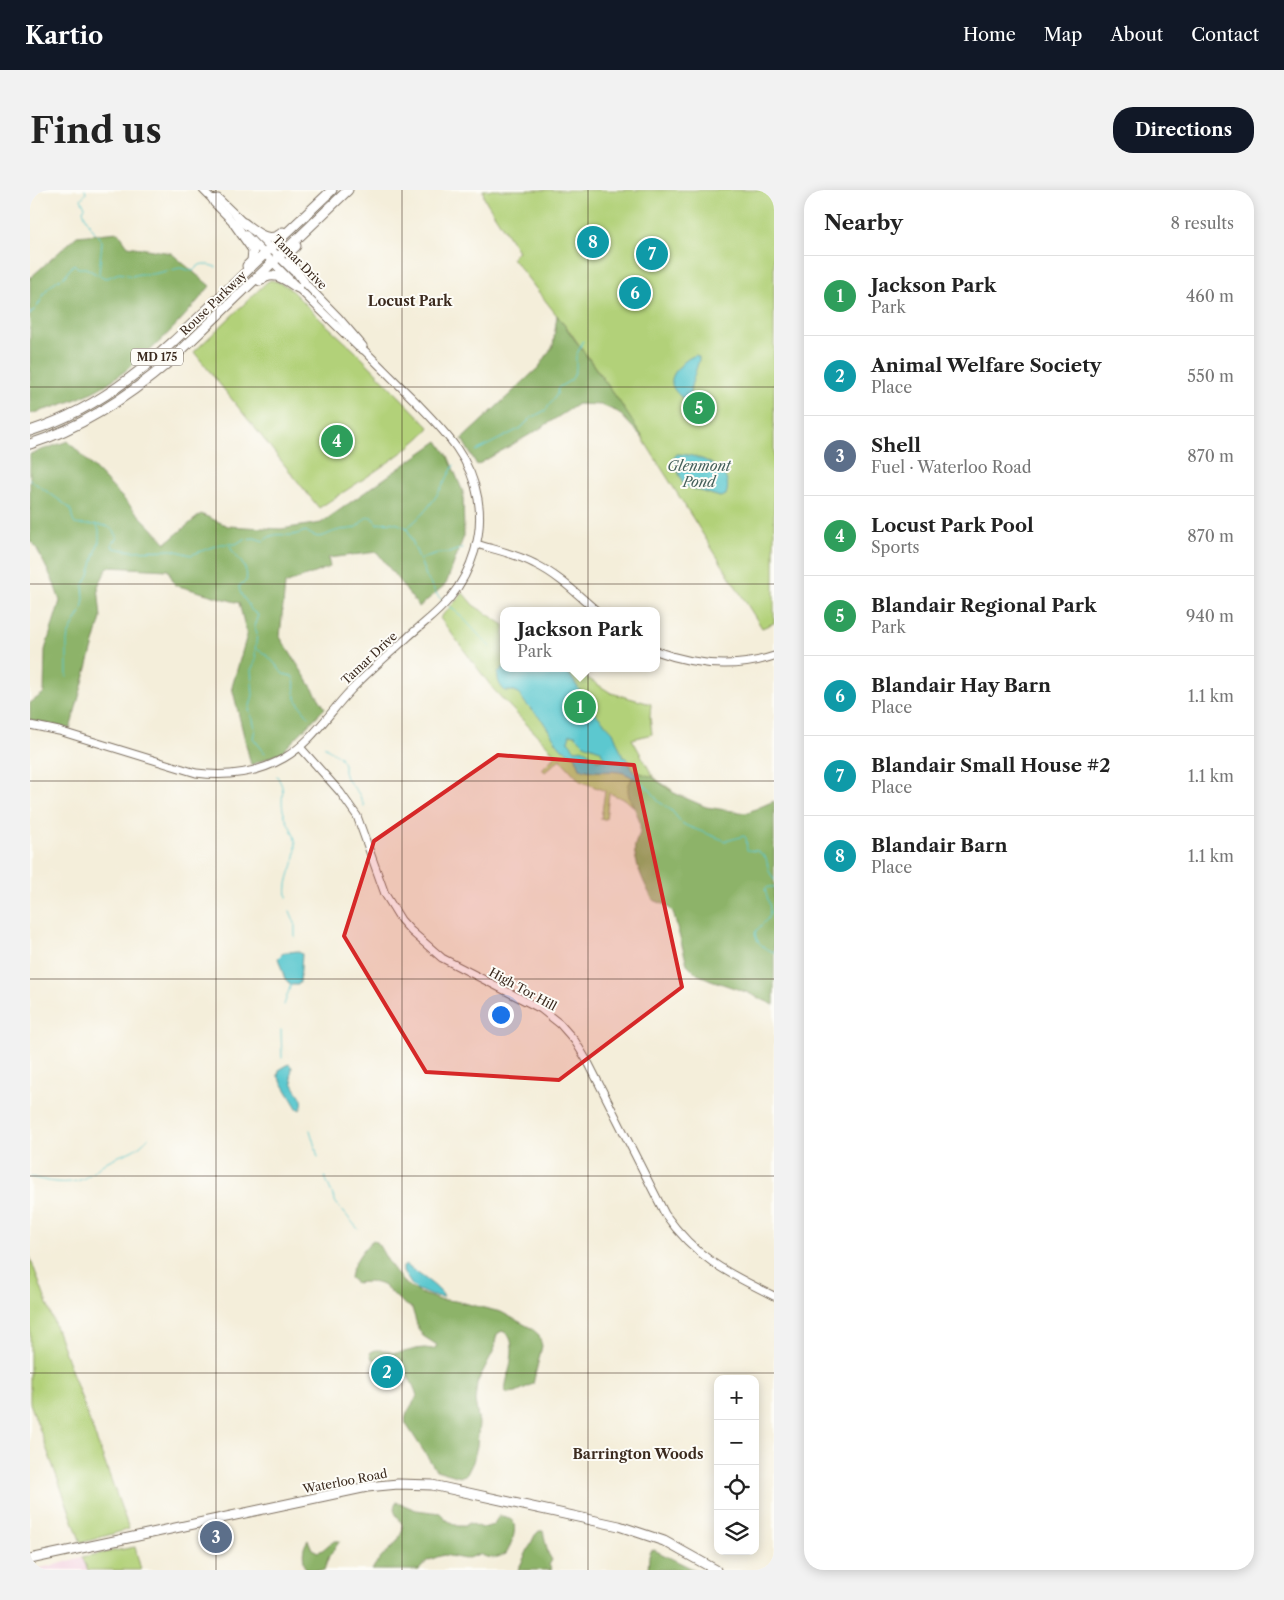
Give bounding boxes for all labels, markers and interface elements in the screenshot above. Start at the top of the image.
text: Kartio [25,21,103,50]
text: Home [963,24,1016,46]
text: Map [1044,24,1082,46]
text: About [1110,24,1163,46]
text: Contact [1191,24,1259,46]
button: Directions [1113,107,1254,153]
text: Find us [30,109,162,152]
text: Nearby [824,210,903,235]
text: 8 results [1171,213,1234,233]
pin: 8 [577,223,609,261]
street label: Tamar Drive [270,232,331,293]
pin: 7 [636,235,668,273]
street label: Rouse Parkway [177,267,250,338]
pin: 6 [619,274,651,312]
text: Jackson Park [871,274,996,297]
text: 1 [836,286,844,306]
text: 460 m [1186,286,1234,306]
district label: Locust Park [368,292,453,310]
text: Park [871,297,906,317]
road number: MD 175 [131,348,183,366]
text: Animal Welfare Society [871,354,1102,377]
text: 2 [835,366,845,386]
text: 550 m [1187,366,1234,386]
text: Place [871,377,912,397]
pin: 5 [683,389,715,427]
pin: 4 [321,422,353,460]
text: Shell [871,434,921,457]
text: 3 [835,446,845,466]
text: 870 m [1187,446,1234,466]
water label: Glenmont Pond [667,457,732,491]
text: Fuel · Waterloo Road [871,457,1031,477]
text: Locust Park Pool [871,514,1034,537]
text: 4 [835,526,845,546]
text: 870 m [1187,526,1234,546]
text: Sports [871,537,920,557]
text: Blandair Regional Park [871,594,1097,617]
text: 5 [836,606,844,626]
text: 940 m [1186,606,1234,626]
popup [500,607,660,672]
text: Park [871,617,906,637]
text: Jackson Park [517,618,643,641]
street label: Tamar Drive [338,628,400,688]
text: Park [517,641,552,661]
text: Blandair Hay Barn [871,674,1051,697]
text: 6 [835,686,845,706]
text: 1.1 km [1188,686,1234,706]
pin: 1 [564,688,596,726]
text: Place [871,697,912,717]
text: Blandair Small House #2 [871,754,1111,777]
text: 7 [836,766,844,786]
text: 1.1 km [1188,766,1234,786]
text: Place [871,777,912,797]
text: Blandair Barn [871,834,1007,857]
text: 8 [835,846,845,866]
text: 1.1 km [1188,846,1234,866]
text: Place [871,857,912,877]
street label: High Tor Hill [487,964,560,1014]
your location [488,1002,514,1028]
pin: 2 [371,1353,403,1391]
map controls [714,1375,759,1555]
button: + [714,1375,759,1420]
button: − [714,1420,759,1465]
district label: Barrington Woods [572,1445,704,1463]
street label: Waterloo Road [301,1465,389,1497]
button: locate [714,1465,759,1510]
button: layers [714,1510,759,1555]
pin: 3 [200,1518,232,1556]

